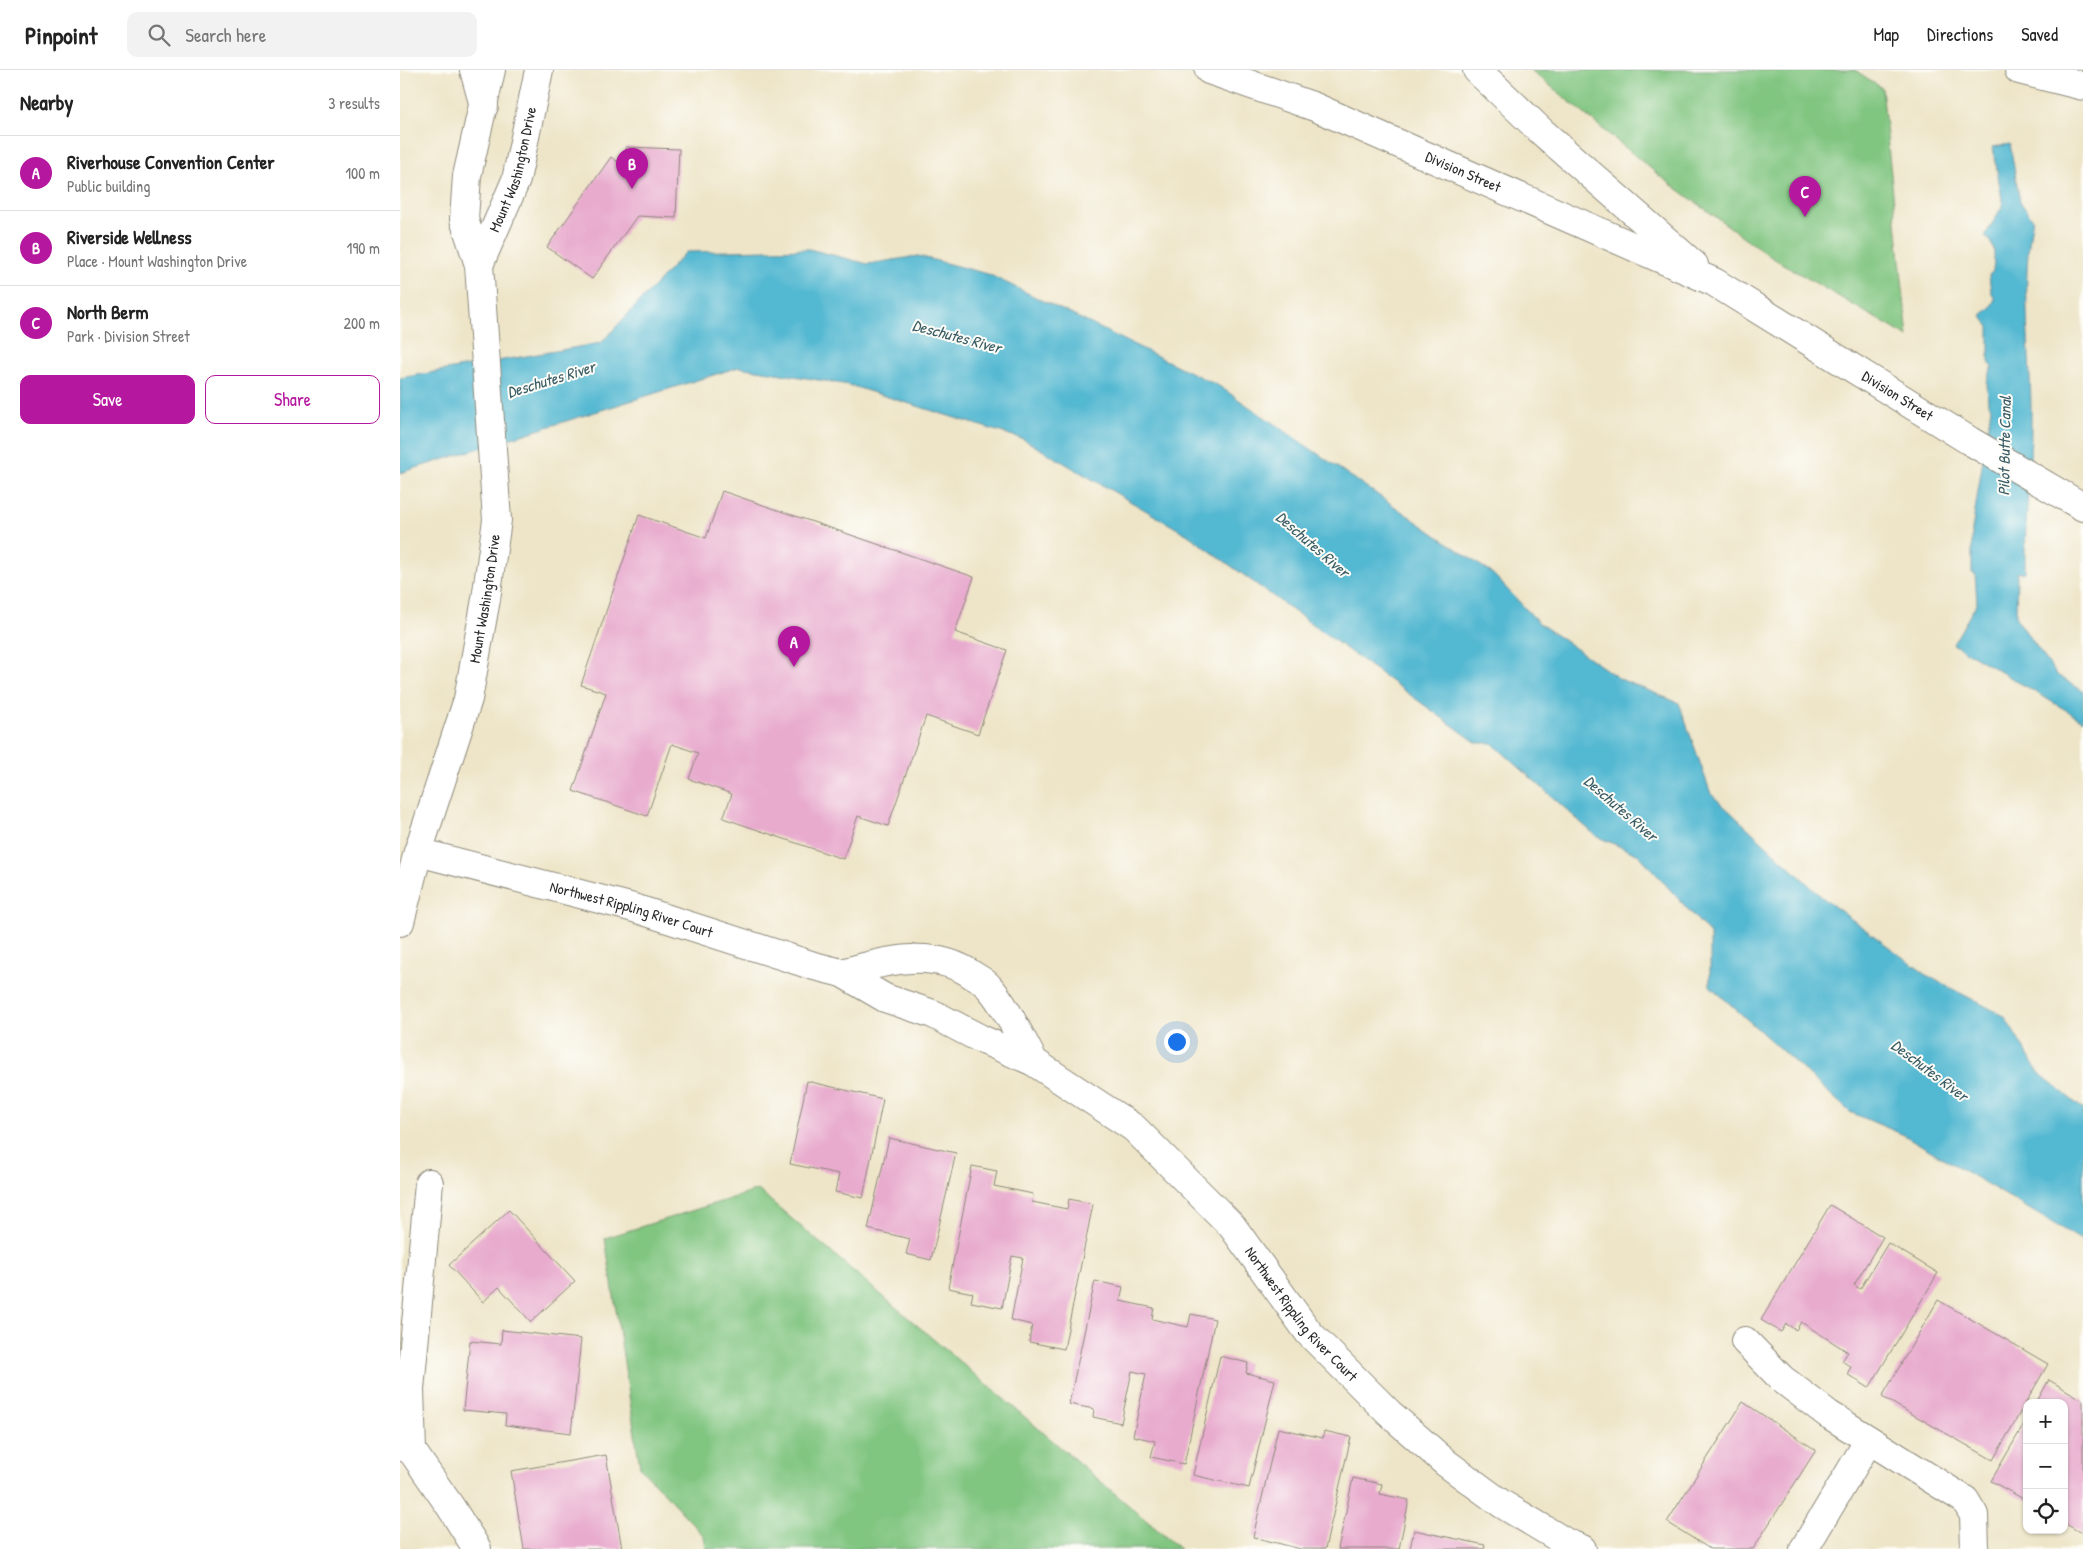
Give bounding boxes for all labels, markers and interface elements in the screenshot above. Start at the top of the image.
search box [127,12,477,57]
text: Pinpoint [25,19,97,51]
icon: search [145,21,173,49]
text: Search here [185,22,266,48]
text: Map [1874,22,1899,47]
text: Directions [1927,22,1993,47]
text: Saved [2021,22,2058,47]
text: Nearby [20,88,73,117]
text: 3 results [328,92,380,114]
street label: Mount Washington Drive [484,105,541,235]
street label: Division Street [1422,146,1505,198]
pin: B [616,148,648,189]
text: Riverhouse Convention Center [67,149,275,175]
text: A [32,162,40,184]
text: 100 m [345,162,380,184]
text: Public building [67,175,150,197]
pin: C [1789,176,1821,217]
text: Riverside Wellness [67,224,192,250]
text: B [32,237,40,259]
text: 190 m [347,237,380,259]
text: Place · Mount Washington Drive [67,250,247,272]
text: North Berm [67,299,148,325]
text: C [32,312,40,334]
text: 200 m [344,312,380,334]
water label: Deschutes River [910,314,1006,359]
text: Park · Division Street [67,325,190,347]
water label: Deschutes River [504,355,599,403]
street label: Division Street [1858,365,1938,426]
button: Save [20,375,195,424]
button: Share [205,375,380,424]
water label: Pilot Butte Canal [1992,395,2016,496]
water label: Deschutes River [1271,506,1356,583]
street label: Mount Washington Drive [464,533,505,665]
pin: A [778,626,810,667]
water label: Deschutes River [1579,770,1664,847]
street label: Northwest Rippling River Court [548,876,716,943]
your location [1164,1029,1190,1055]
water label: Deschutes River [1887,1034,1974,1107]
street label: Northwest Rippling River Court [1240,1242,1363,1386]
map controls [2023,1399,2068,1534]
button: + [2023,1399,2068,1444]
button: − [2023,1444,2068,1489]
button: locate [2023,1489,2068,1534]

